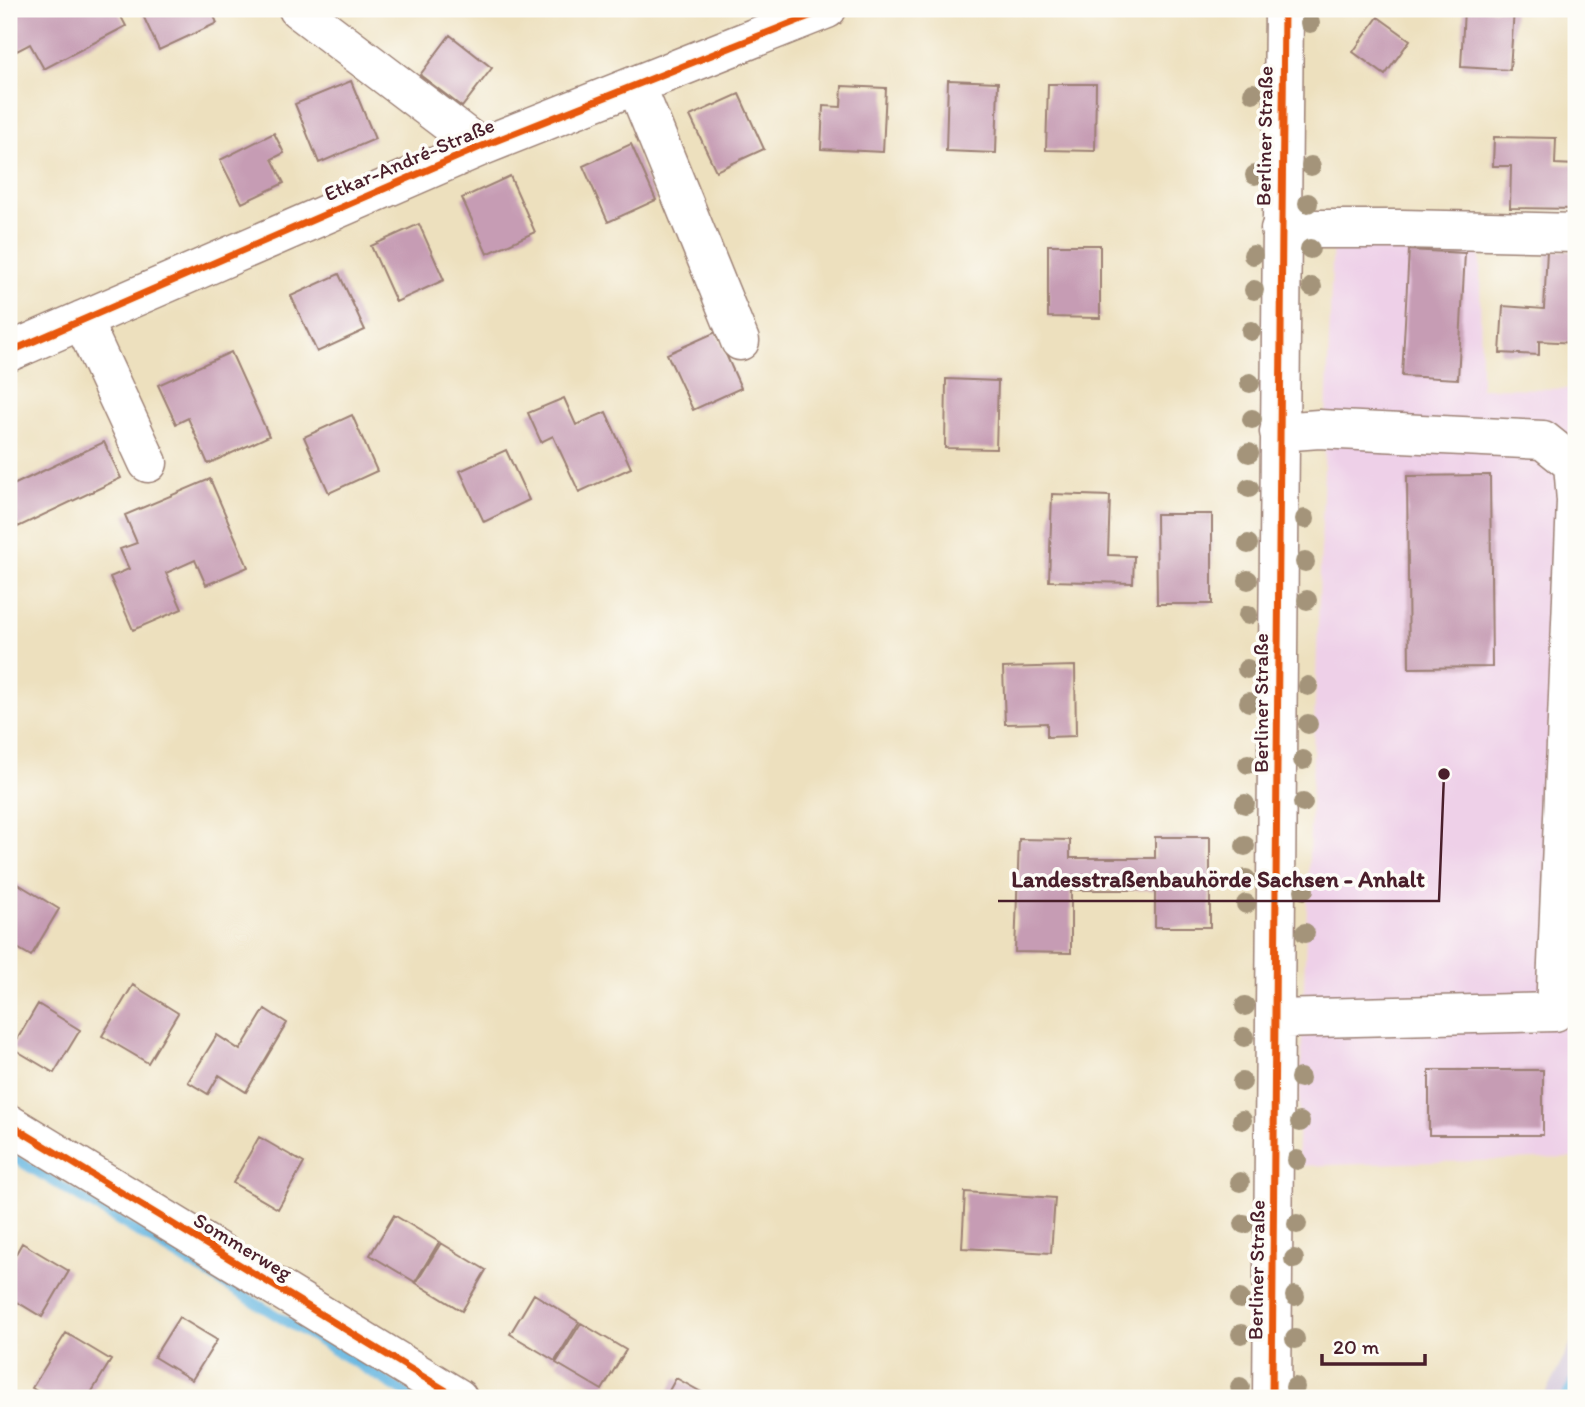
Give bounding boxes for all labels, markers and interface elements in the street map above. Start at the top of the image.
street label: Berliner Straße [1250,66,1278,206]
street label: Etkar-André-Straße [320,112,498,206]
street label: Berliner Straße [1248,633,1273,773]
callout: Landesstraßenbauhörde Sachsen - Anhalt [998,857,1439,901]
text: Landesstraßenbauhörde Sachsen - Anhalt [1011,865,1425,893]
street label: Berliner Straße [1242,1200,1270,1340]
street label: Sommerweg [189,1207,297,1285]
scale bar [1322,1323,1426,1367]
text: 20 m [1333,1334,1380,1359]

